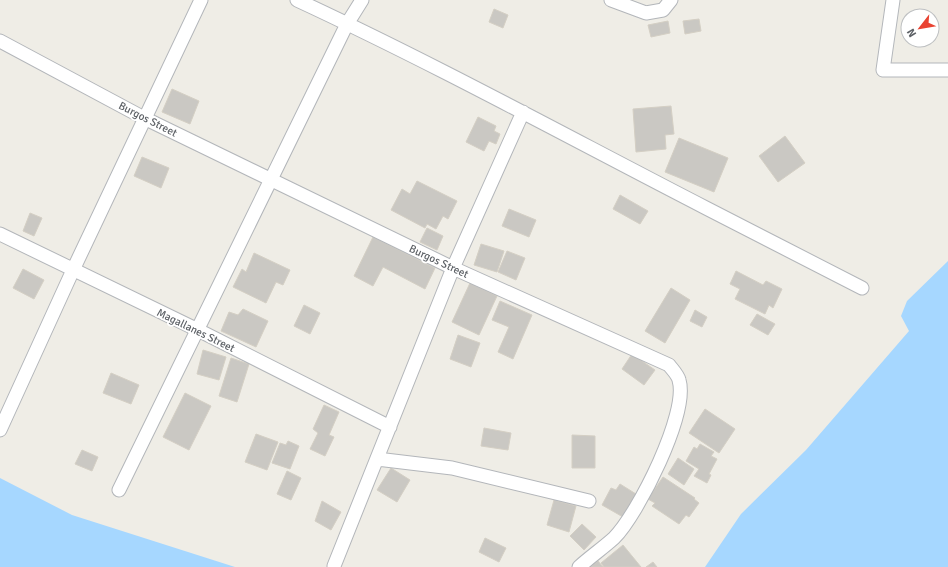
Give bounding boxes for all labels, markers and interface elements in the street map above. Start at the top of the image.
north arrow [900,8,940,48]
text: N [904,26,919,40]
street label: Burgos Street [116,99,179,140]
street label: Burgos Street [407,242,471,281]
street label: Magallanes Street [155,306,237,355]

